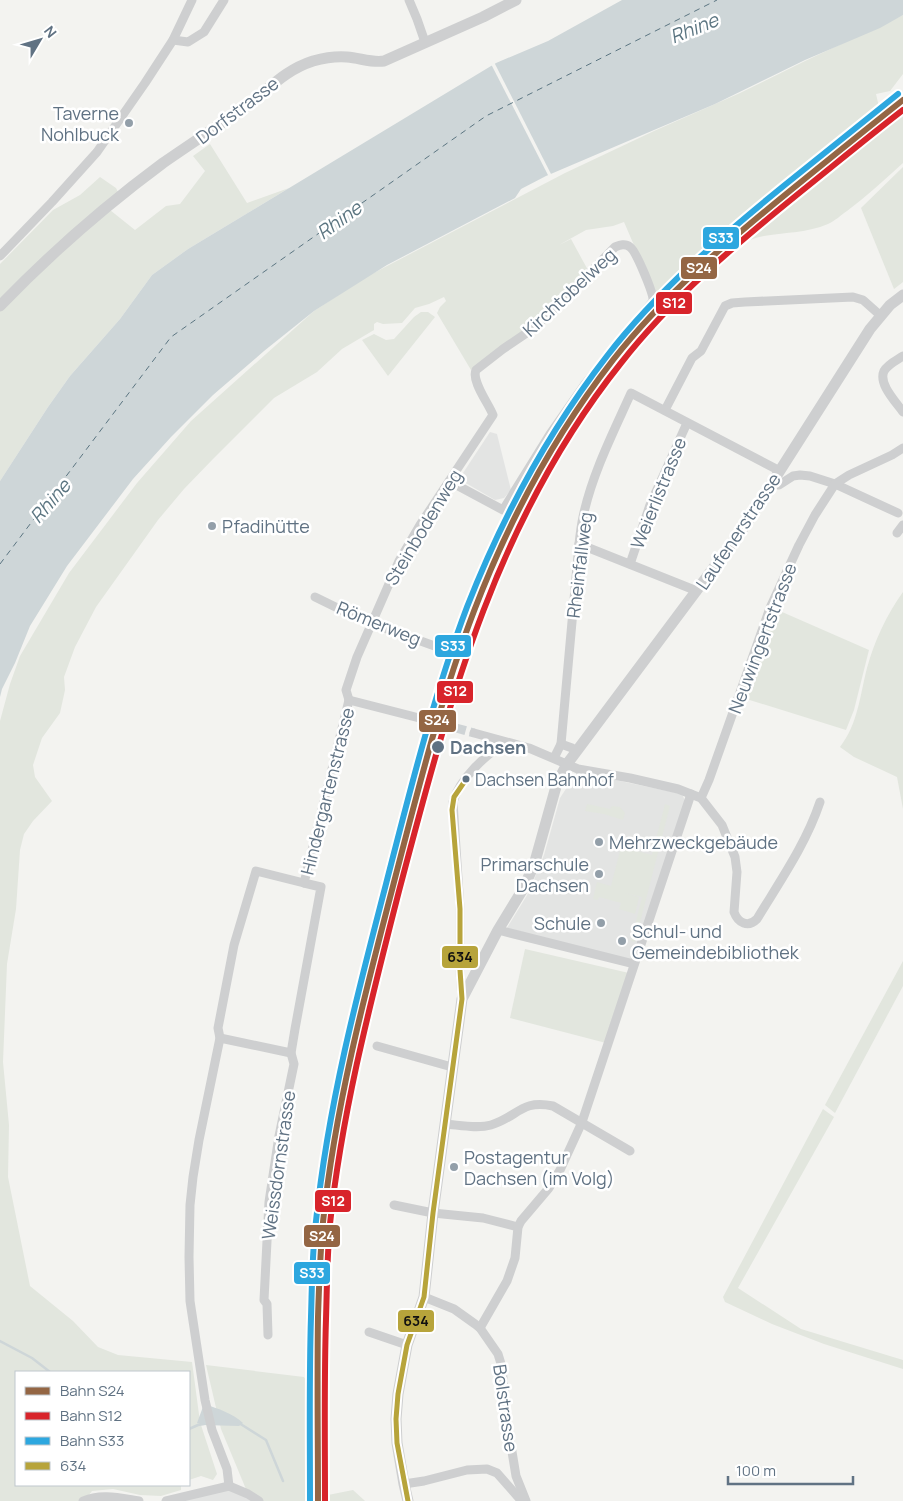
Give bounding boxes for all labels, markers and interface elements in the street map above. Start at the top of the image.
water label: Rhine [666,6,724,49]
north arrow [15,15,65,65]
text: N [40,22,61,42]
street label: Dorfstrasse [191,71,283,149]
place label: Taverne Nohlbuck [41,101,120,146]
marker: Taverne Nohlbuck [123,117,135,129]
water label: Rhine [311,194,368,245]
line badge: S33 [702,226,740,250]
text: S33 [708,228,734,247]
street label: Kirchtobelweg [517,243,621,341]
line badge: S24 [680,256,718,280]
text: S24 [686,258,712,277]
line badge: S12 [655,291,693,315]
text: S12 [662,293,686,312]
street label: Weierlistrasse [625,434,691,552]
street label: Steinbodenweg [379,465,467,589]
street label: Laufenerstrasse [690,468,786,594]
water label: Rhine [24,472,77,528]
street label: Rheinfallweg [561,511,597,619]
place label: Pfadihütte [222,514,310,538]
marker: Pfadihütte [206,520,218,532]
street label: Neuwingertstrasse [722,559,802,717]
street label: Römerweg [333,595,425,651]
line badge: S33 [434,634,472,658]
text: S33 [440,636,466,655]
line badge: S12 [436,680,474,704]
text: S12 [443,681,467,700]
street label: Hindergartenstrasse [295,705,359,877]
line badge: S24 [418,709,457,733]
text: S24 [424,710,450,729]
place label: Dachsen [450,735,526,759]
marker: Dachsen [430,739,446,755]
place label: Dachsen Bahnhof [475,768,614,791]
marker: Dachsen Bahnhof [461,774,471,784]
place label: Mehrzweckgebäude [609,830,778,854]
marker: Mehrzweckgebäude [593,836,605,848]
place label: Primarschule Dachsen [481,852,589,897]
marker: Primarschule Dachsen [593,868,605,880]
place label: Schule [534,911,591,935]
marker: Schule [595,917,607,929]
place label: Schul- und Gemeindebibliothek [632,919,800,964]
marker: Schul- und Gemeindebibliothek [616,935,628,947]
line badge: 634 [441,945,479,969]
text: 634 [447,947,473,966]
street label: Weissdornstrasse [256,1089,300,1241]
place label: Postagentur Dachsen (im Volg) [464,1145,614,1190]
marker: Postagentur Dachsen (im Volg) [448,1161,460,1173]
line badge: S12 [314,1189,352,1213]
text: S12 [321,1191,345,1210]
line badge: S24 [303,1224,341,1248]
text: S24 [309,1226,335,1245]
line badge: S33 [293,1261,331,1285]
text: S33 [299,1263,325,1282]
line badge: 634 [397,1309,435,1333]
text: 634 [403,1311,429,1330]
street label: Bolstrasse [488,1363,524,1453]
legend [15,1371,190,1486]
text: Bahn S24 [60,1380,125,1401]
text: Bahn S12 [60,1405,122,1426]
text: Bahn S33 [60,1430,124,1451]
scale bar [728,1454,853,1486]
text: 634 [60,1455,87,1476]
text: 100 m [736,1460,776,1481]

